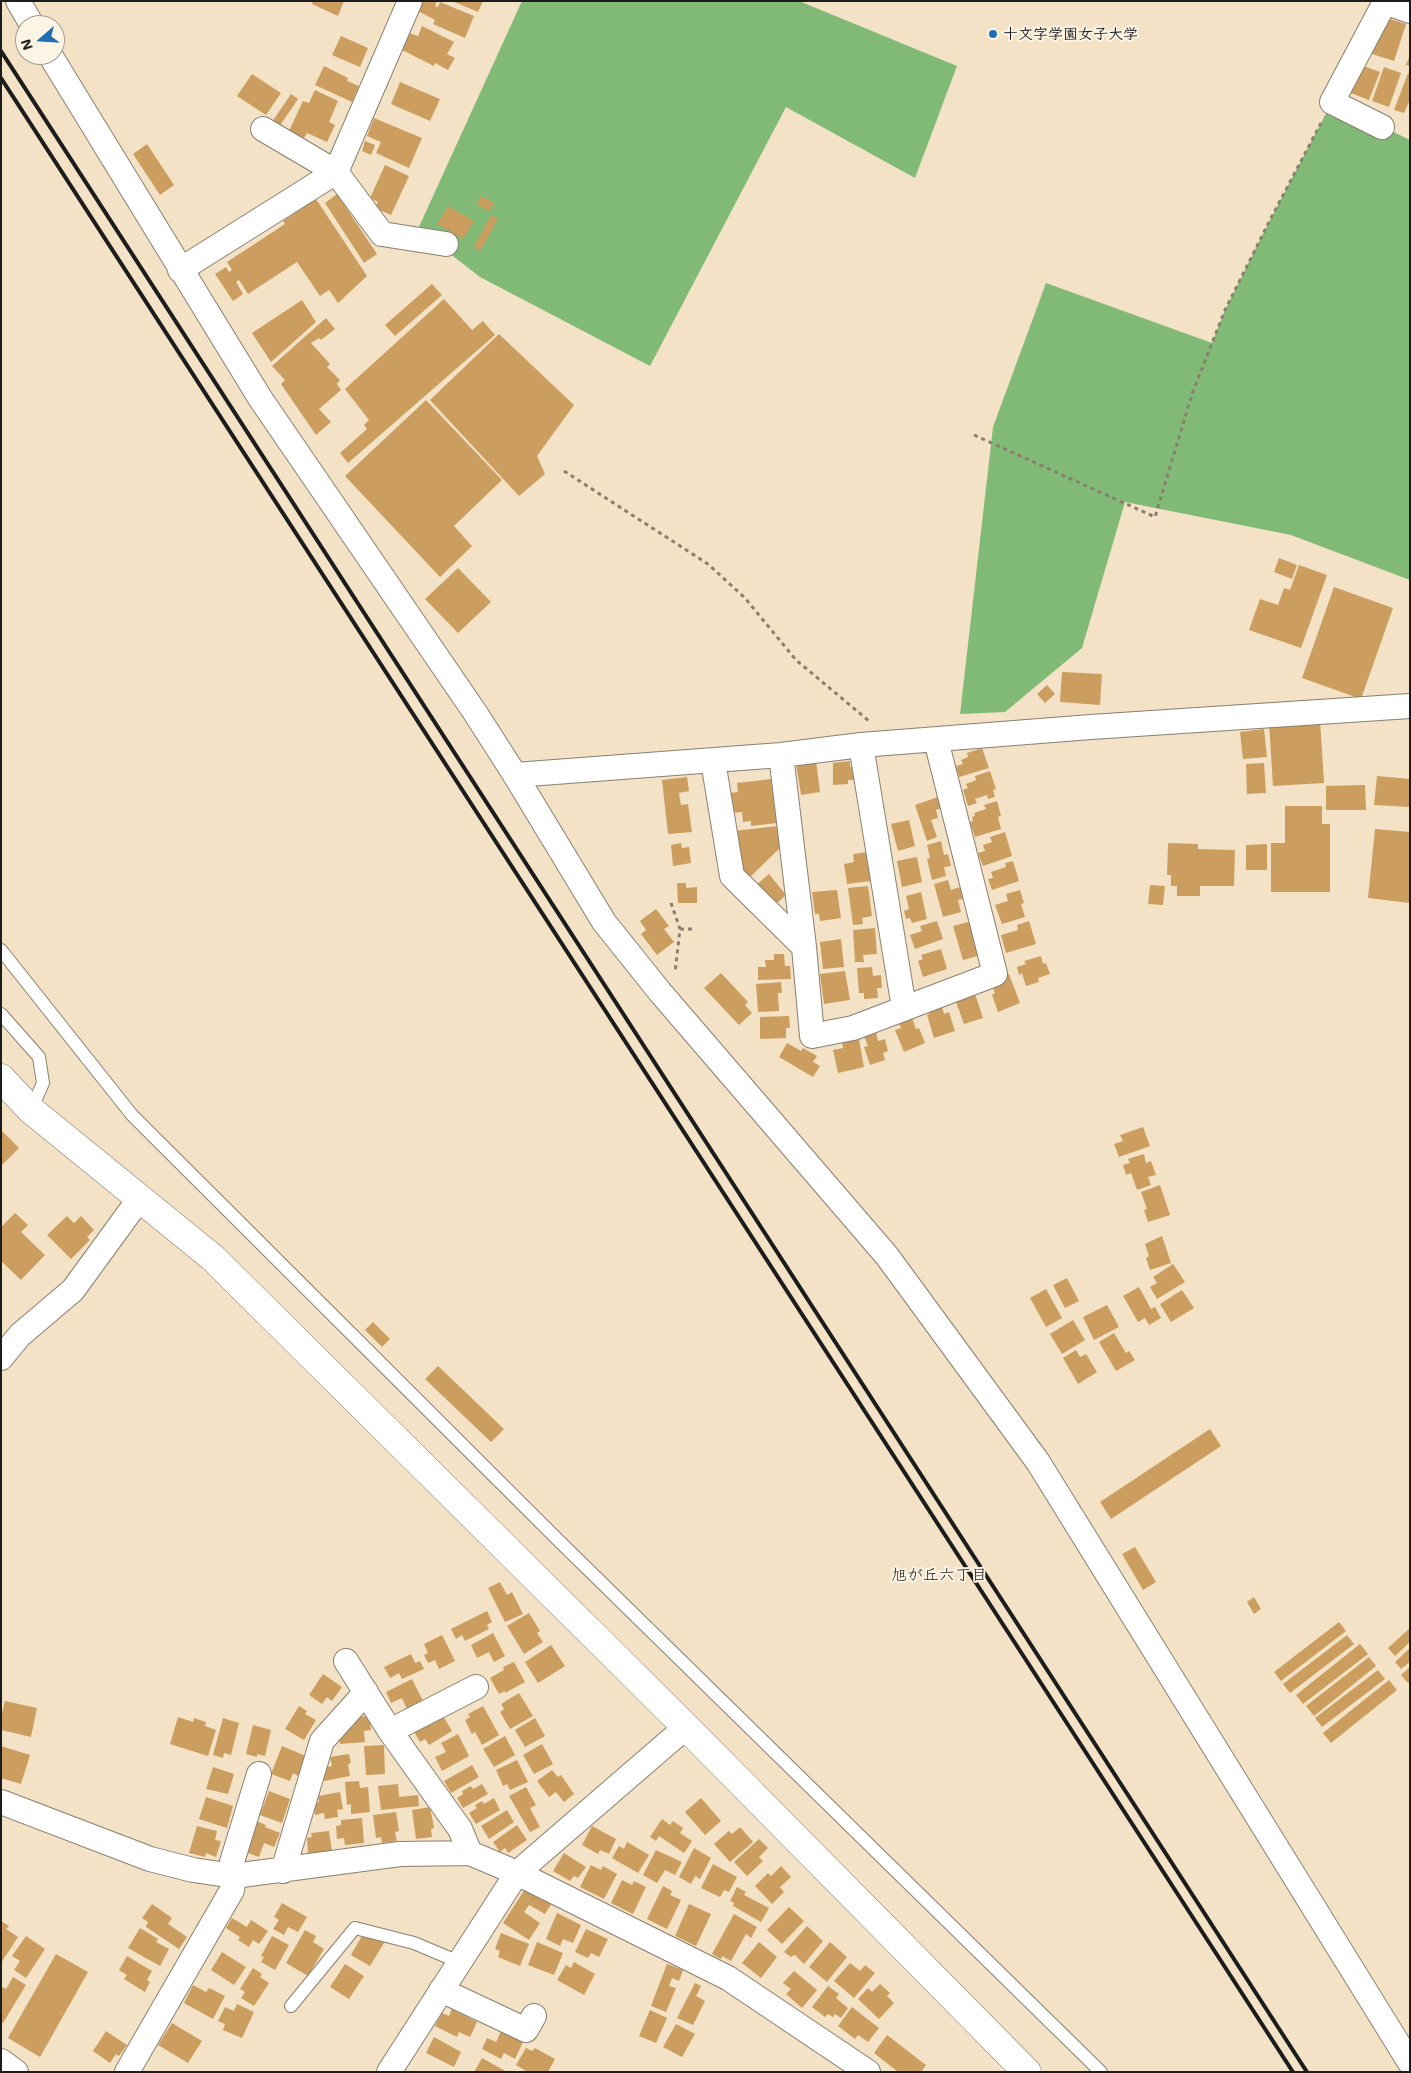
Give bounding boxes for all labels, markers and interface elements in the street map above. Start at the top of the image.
north arrow [15,15,65,65]
place label: 十文字学園女子大学 [1003,25,1138,43]
marker: 十文字学園女子大学 [987,28,999,40]
text: N [16,37,37,53]
district label: 旭が丘六丁目 [891,1565,987,1585]

